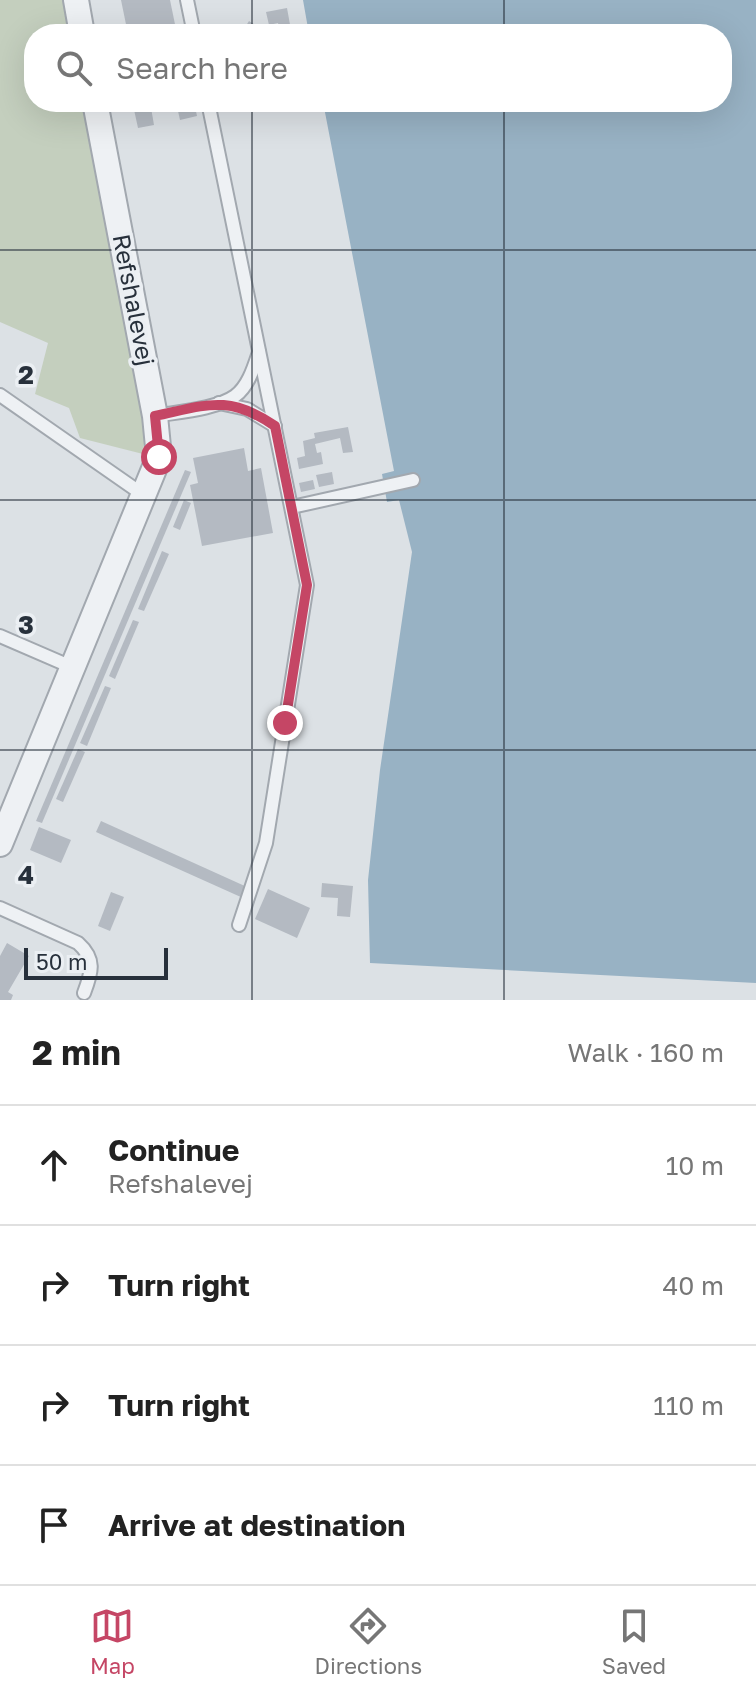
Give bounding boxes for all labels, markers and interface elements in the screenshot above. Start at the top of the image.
search box [24,24,732,112]
icon: search [52,46,96,90]
text: Search here [116,50,288,86]
street label: Refshalevej [107,231,161,368]
text: 2 [18,359,34,390]
route start [141,439,177,475]
text: 3 [18,609,34,640]
route end [267,705,303,741]
text: 4 [18,859,34,890]
scale bar [24,944,168,980]
text: 50 m [36,948,87,975]
text: 2 min [32,1032,121,1072]
text: Walk · 160 m [568,1037,724,1068]
text: Continue [108,1132,239,1168]
icon: ahead [32,1143,76,1187]
text: 10 m [666,1150,724,1181]
text: Refshalevej [108,1168,253,1199]
icon: right [32,1263,76,1307]
text: Turn right [108,1267,250,1303]
text: 40 m [663,1270,724,1301]
icon: right [32,1383,76,1427]
text: Turn right [108,1387,250,1423]
text: 110 m [653,1390,724,1421]
icon: arrive [32,1503,76,1547]
text: Arrive at destination [108,1507,405,1543]
tab: Map [90,1604,135,1679]
tab: Directions [315,1604,422,1679]
tab: Saved [602,1604,666,1679]

